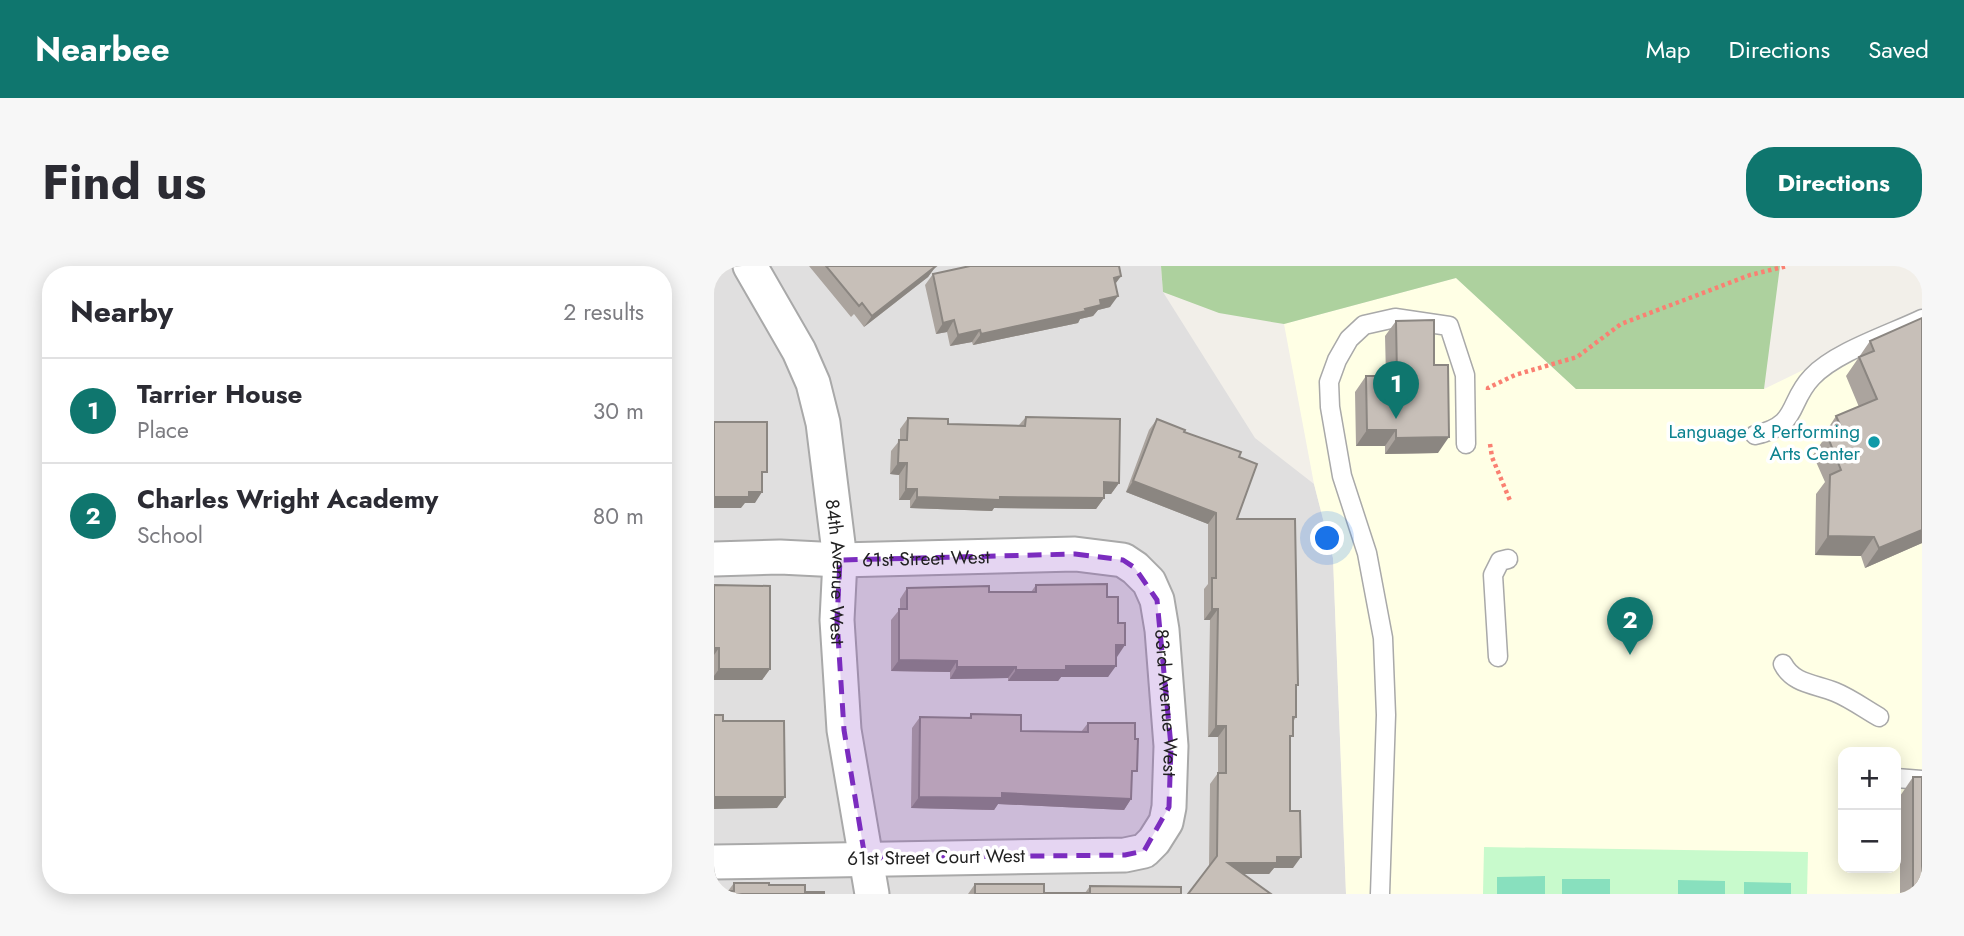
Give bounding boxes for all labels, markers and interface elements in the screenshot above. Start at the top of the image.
text: Nearbee [35,26,170,73]
text: Map [1646,32,1691,67]
text: Directions [1729,32,1830,67]
text: Saved [1868,32,1929,67]
text: Find us [42,147,206,217]
button: Directions [1746,147,1922,218]
text: Nearby [70,290,173,333]
text: 2 results [563,295,644,329]
pin: 1 [1373,361,1419,419]
text: Tarrier House [137,375,302,413]
text: 1 [87,394,99,428]
text: 30 m [593,394,644,428]
text: Place [137,413,189,447]
place label: Language & Performing Arts Center [1669,418,1860,467]
marker: Language & Performing Arts Center [1866,434,1882,450]
text: Charles Wright Academy [137,480,438,518]
street label: 84th Avenue West [819,497,854,646]
text: 2 [85,499,101,533]
text: 80 m [593,499,644,533]
text: School [137,518,203,552]
your location [1310,521,1344,555]
street label: 61st Street West [862,543,991,573]
pin: 2 [1607,597,1653,655]
street label: 83rd Avenue West [1148,628,1185,778]
map controls [1838,747,1901,873]
button: + [1838,747,1901,810]
button: − [1838,810,1901,873]
street label: 61st Street Court West [847,842,1026,872]

